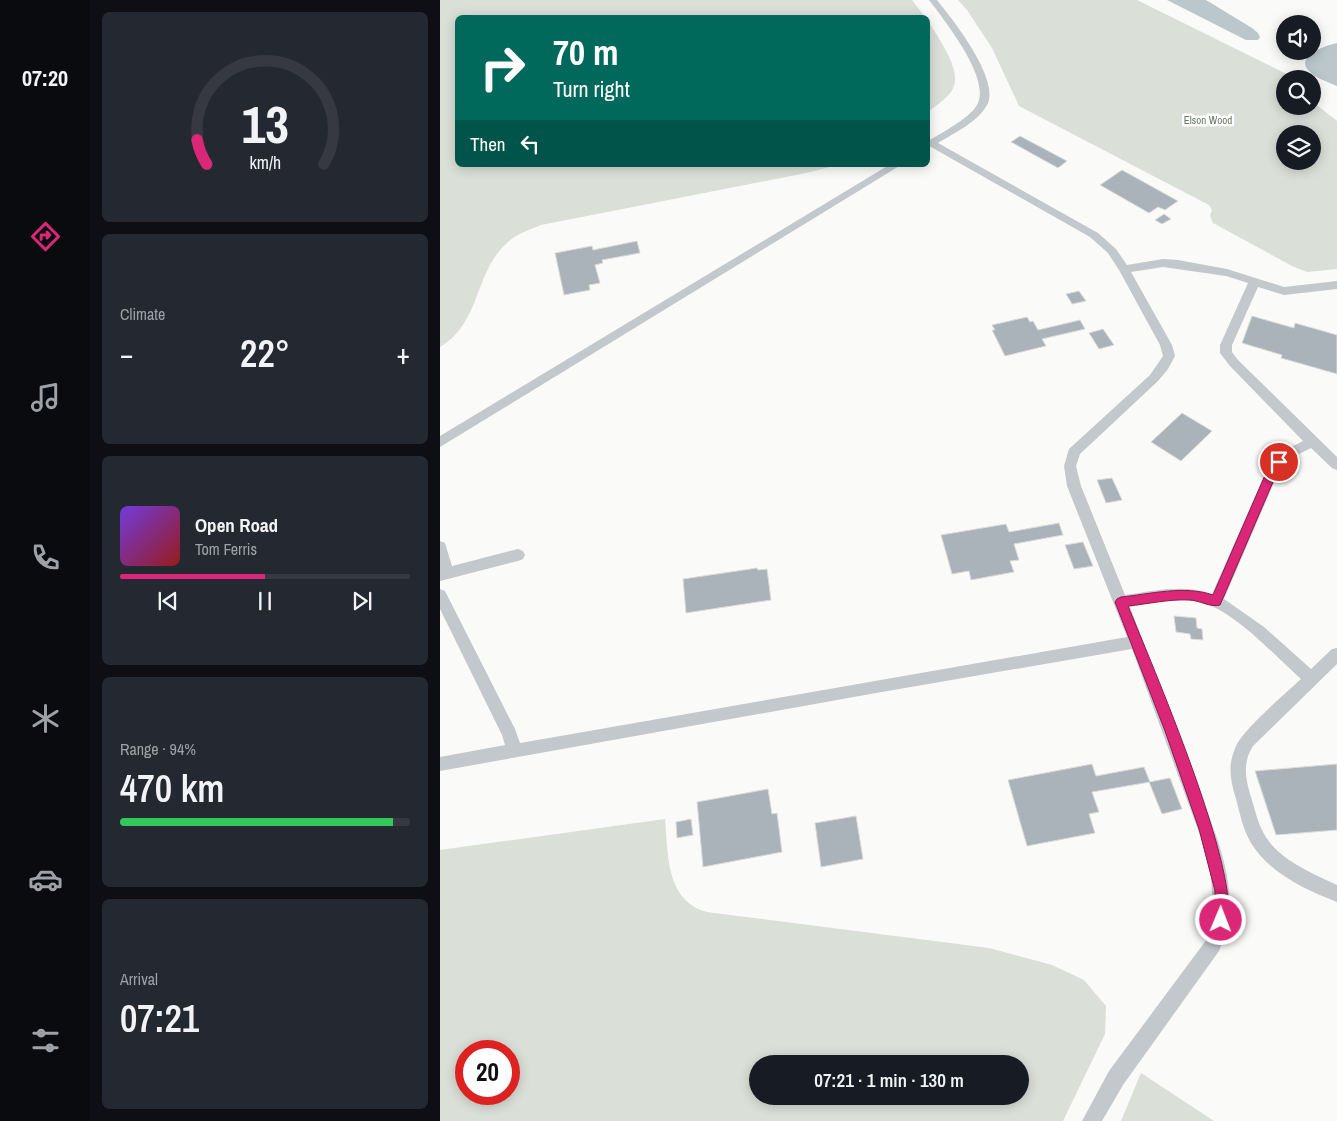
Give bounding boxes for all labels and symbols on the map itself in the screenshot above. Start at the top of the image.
park label: Elson Wood [1184,113,1232,127]
pin [1258,441,1300,483]
position arrow [1194,893,1246,945]
speed limit sign: 20 [455,1040,520,1105]

